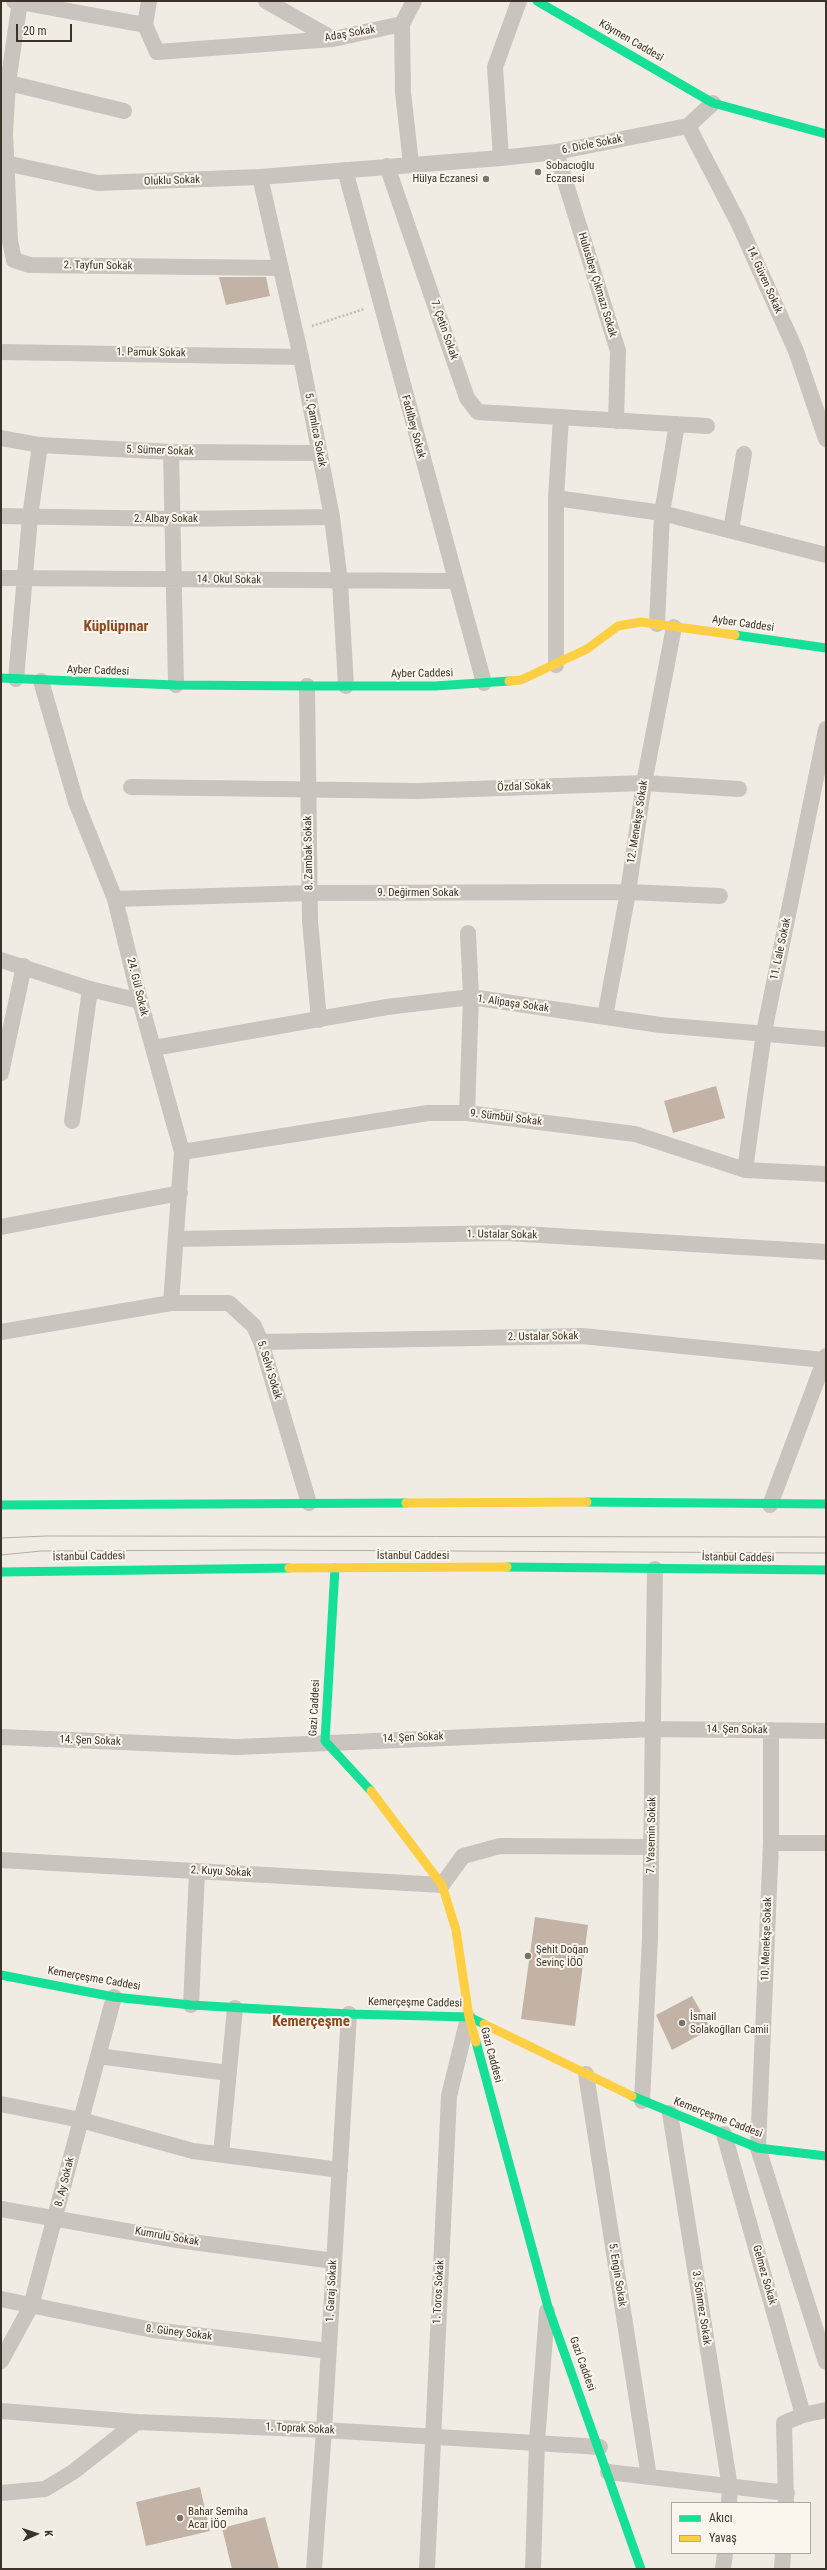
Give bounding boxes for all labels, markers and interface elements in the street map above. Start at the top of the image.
scale bar [18,16,74,42]
street label: Köymen Caddesi [596,17,666,65]
street label: Adaş Sokak [324,23,376,45]
text: 20 m [23,24,47,38]
street label: 6. Dicle Sokak [561,133,623,157]
place label: Sobacıoğlu Eczanesi [546,159,594,185]
marker: Sobacıoğlu Eczanesi [533,167,543,177]
place label: Hülya Eczanesi [412,172,478,186]
street label: Oluklu Sokak [144,173,200,189]
marker: Hülya Eczanesi [481,174,491,184]
street label: Hulusibey Çıkmazı Sokak [575,231,619,339]
street label: 14. Güven Sokak [743,244,785,316]
street label: 2. Tayfun Sokak [63,259,133,273]
street label: 7. Çetin Sokak [428,298,460,362]
street label: 1. Pamuk Sokak [116,346,186,360]
street label: 5. Çamlıca Sokak [301,392,329,468]
street label: Fadılbey Sokak [398,394,428,460]
street label: 5. Sümer Sokak [126,443,194,459]
street label: 2. Albay Sokak [134,512,198,526]
street label: 14. Okul Sokak [197,573,261,587]
street label: Ayber Caddesi [711,613,775,635]
district label: Küplüpınar [84,618,148,636]
street label: Ayber Caddesi [67,663,129,679]
street label: Ayber Caddesi [391,667,453,681]
street label: Özdal Sokak [497,779,551,795]
street label: 12. Menekşe Sokak [625,779,651,865]
street label: 8. Zambak Sokak [302,816,316,890]
street label: 9. Değirmen Sokak [377,886,459,900]
street label: 11. Lale Sokak [768,917,794,981]
street label: 24. Gül Sokak [123,957,151,1017]
street label: 1. Alipaşa Sokak [476,992,550,1016]
street label: 9. Sümbül Sokak [469,1107,543,1129]
street label: 1. Ustalar Sokak [467,1228,537,1242]
street label: 2. Ustalar Sokak [508,1330,578,1344]
street label: 5. Selvi Sokak [254,1339,284,1401]
street label: İstanbul Caddesi [377,1549,449,1563]
street label: İstanbul Caddesi [53,1550,125,1564]
street label: İstanbul Caddesi [702,1551,774,1565]
street label: Gazi Caddesi [307,1679,323,1737]
street label: 14. Şen Sokak [706,1723,768,1737]
street label: 14. Şen Sokak [382,1730,444,1746]
street label: 14. Şen Sokak [59,1733,121,1749]
street label: 7. Yasemin Sokak [645,1797,659,1873]
street label: 2. Kuyu Sokak [190,1864,252,1880]
street label: 10. Menekşe Sokak [759,1897,775,1981]
place label: Şehit Doğan Sevinç İÖO [536,1943,588,1969]
marker: Şehit Doğan Sevinç İÖO [523,1951,533,1961]
street label: Kemerçeşme Caddesi [47,1964,141,1994]
street label: Kemerçeşme Caddesi [368,1996,462,2010]
place label: İsmail Solakoğlları Camii [690,2010,769,2036]
district label: Kemerçeşme [272,2013,350,2031]
marker: İsmail Solakoğlları Camii [677,2018,687,2028]
street label: Gazi Caddesi [477,2026,505,2084]
street label: Kemerçeşme Caddesi [672,2095,764,2141]
street label: 8. Ay Sokak [52,2156,78,2208]
street label: Kumrulu Sokak [134,2225,200,2249]
street label: 5. Engin Sokak [605,2242,629,2308]
street label: Gelmez Sokak [749,2244,779,2306]
street label: 1. Garaj Sokak [324,2259,340,2323]
street label: 1. Toros Sokak [431,2260,447,2324]
street label: 3. Sönmez Sokak [689,2270,713,2346]
street label: 8. Güney Sokak [145,2322,213,2344]
street label: Gazi Caddesi [566,2335,598,2393]
street label: 1. Toprak Sokak [265,2421,335,2437]
legend [671,2502,811,2554]
place label: Bahar Semiha Acar İÖO [188,2505,248,2531]
text: Akıcı [709,2511,733,2525]
marker: Bahar Semiha Acar İÖO [175,2513,185,2523]
north arrow [16,2514,56,2554]
text: K [42,2530,55,2537]
text: Yavaş [709,2531,737,2545]

